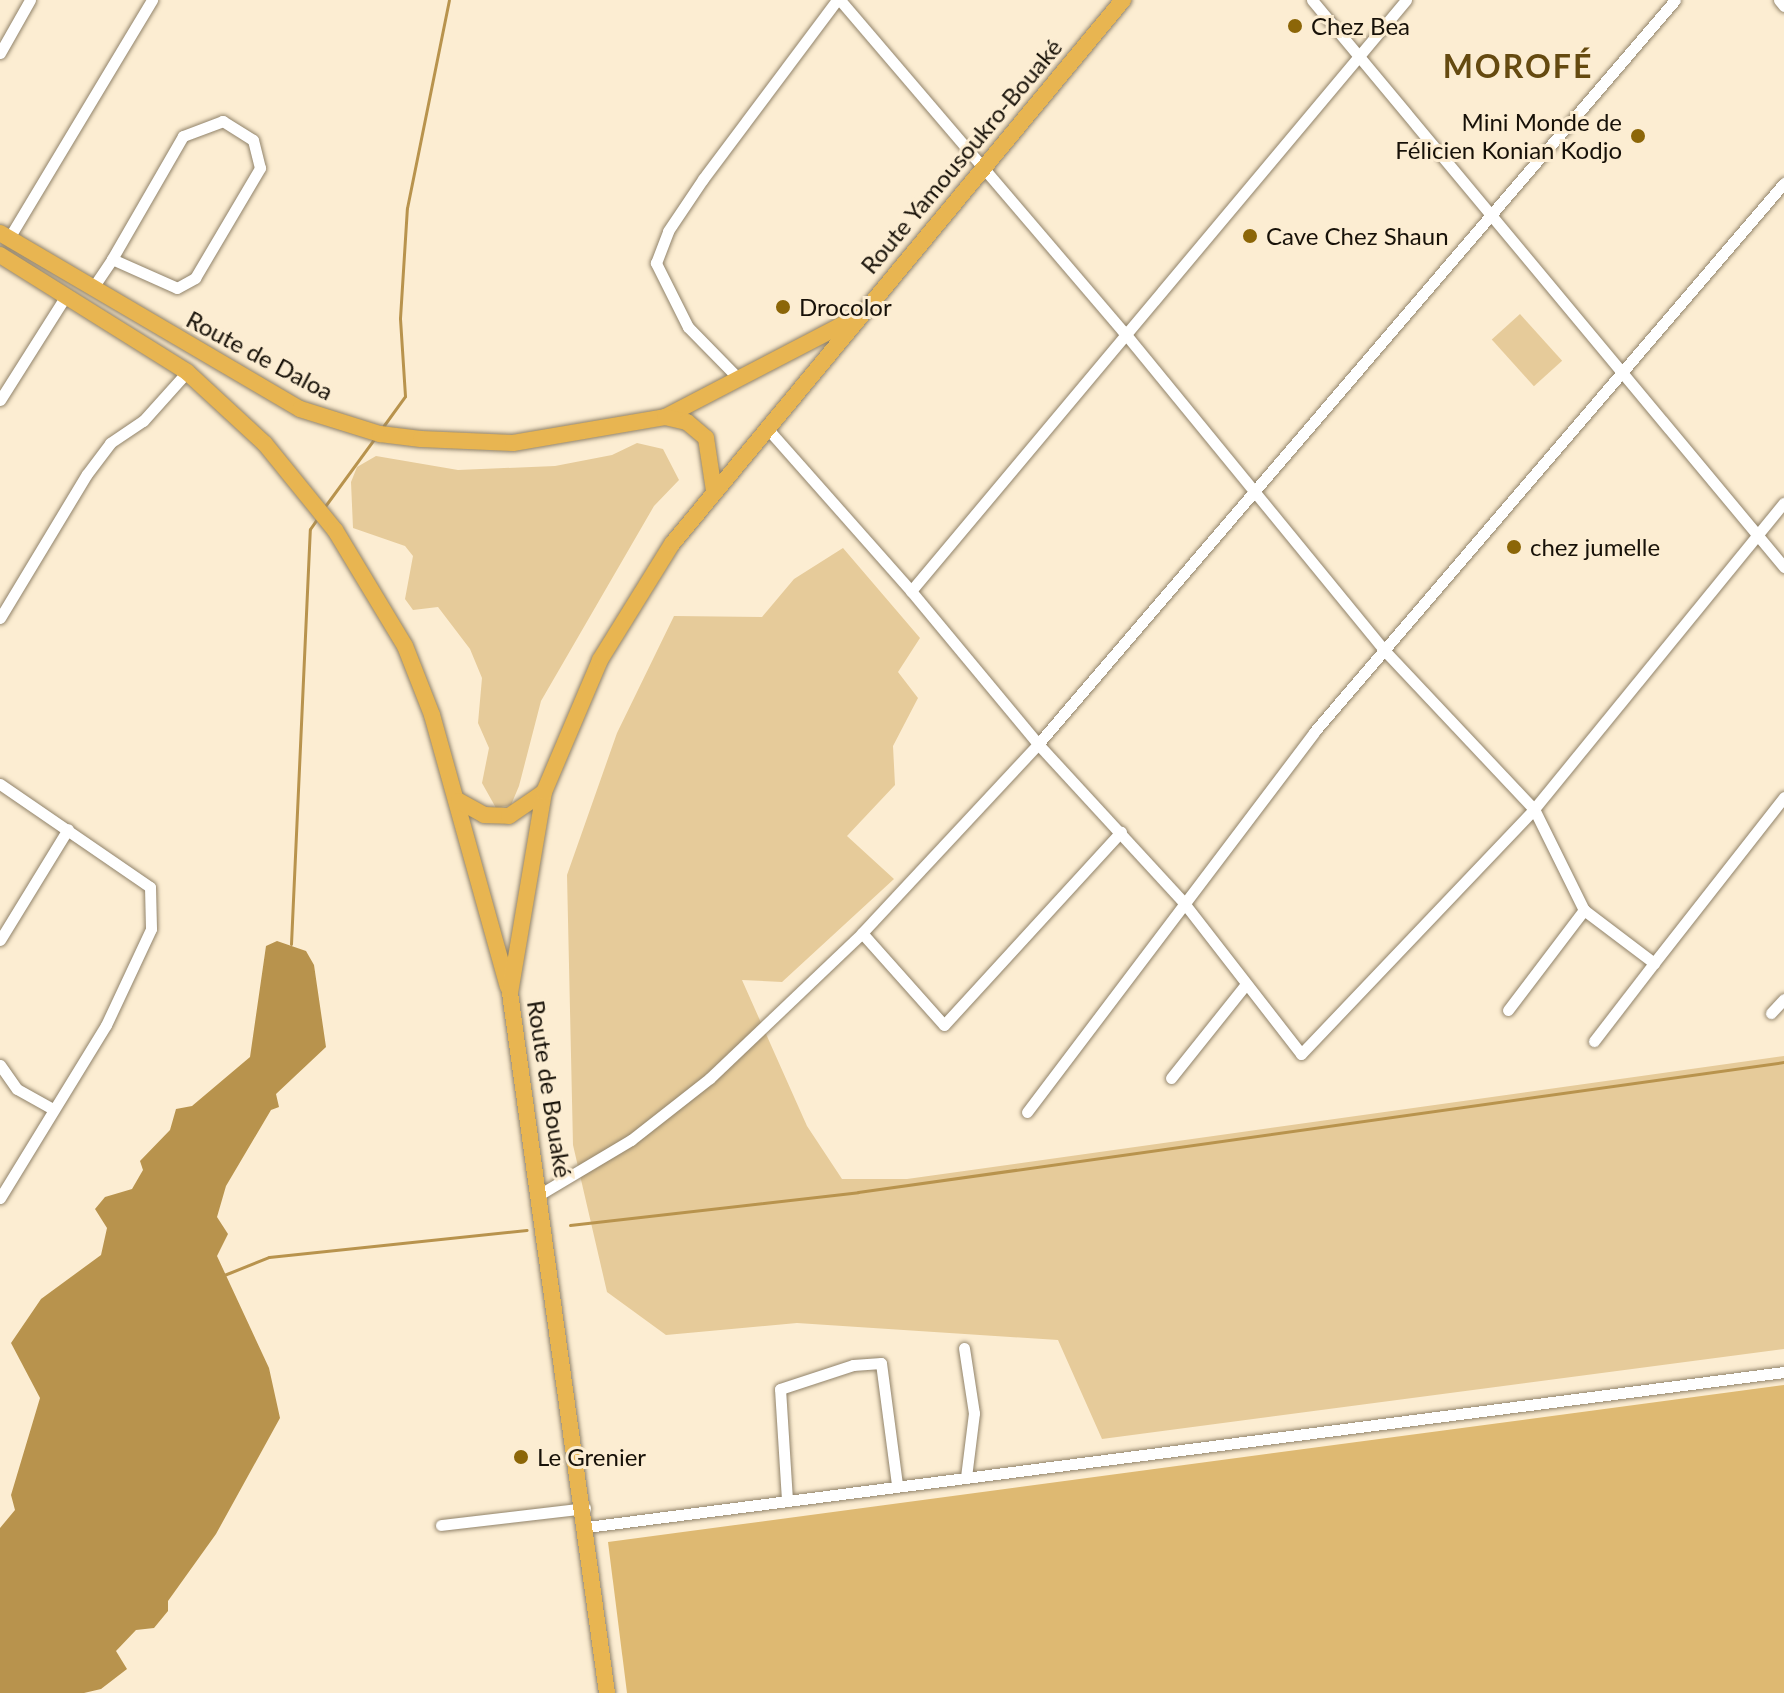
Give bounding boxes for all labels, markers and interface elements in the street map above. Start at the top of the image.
place label: Chez Bea [1311,12,1410,40]
marker: Chez Bea [1286,17,1304,35]
street label: Route Yamousoukro-Bouaké [854,32,1068,280]
district label: MOROFÉ [1443,47,1593,85]
place label: Mini Monde de Félicien Konian Kodjo [1395,108,1622,164]
marker: Mini Monde de Félicien Konian Kodjo [1629,127,1647,145]
place label: Cave Chez Shaun [1266,222,1449,250]
marker: Cave Chez Shaun [1241,227,1259,245]
place label: Drocolor [799,293,892,321]
marker: Drocolor [774,298,792,316]
street label: Route de Daloa [182,304,338,406]
place label: chez jumelle [1530,533,1660,561]
marker: chez jumelle [1505,538,1523,556]
street label: Route de Bouaké [522,998,578,1180]
place label: Le Grenier [537,1443,646,1471]
marker: Le Grenier [512,1448,530,1466]

